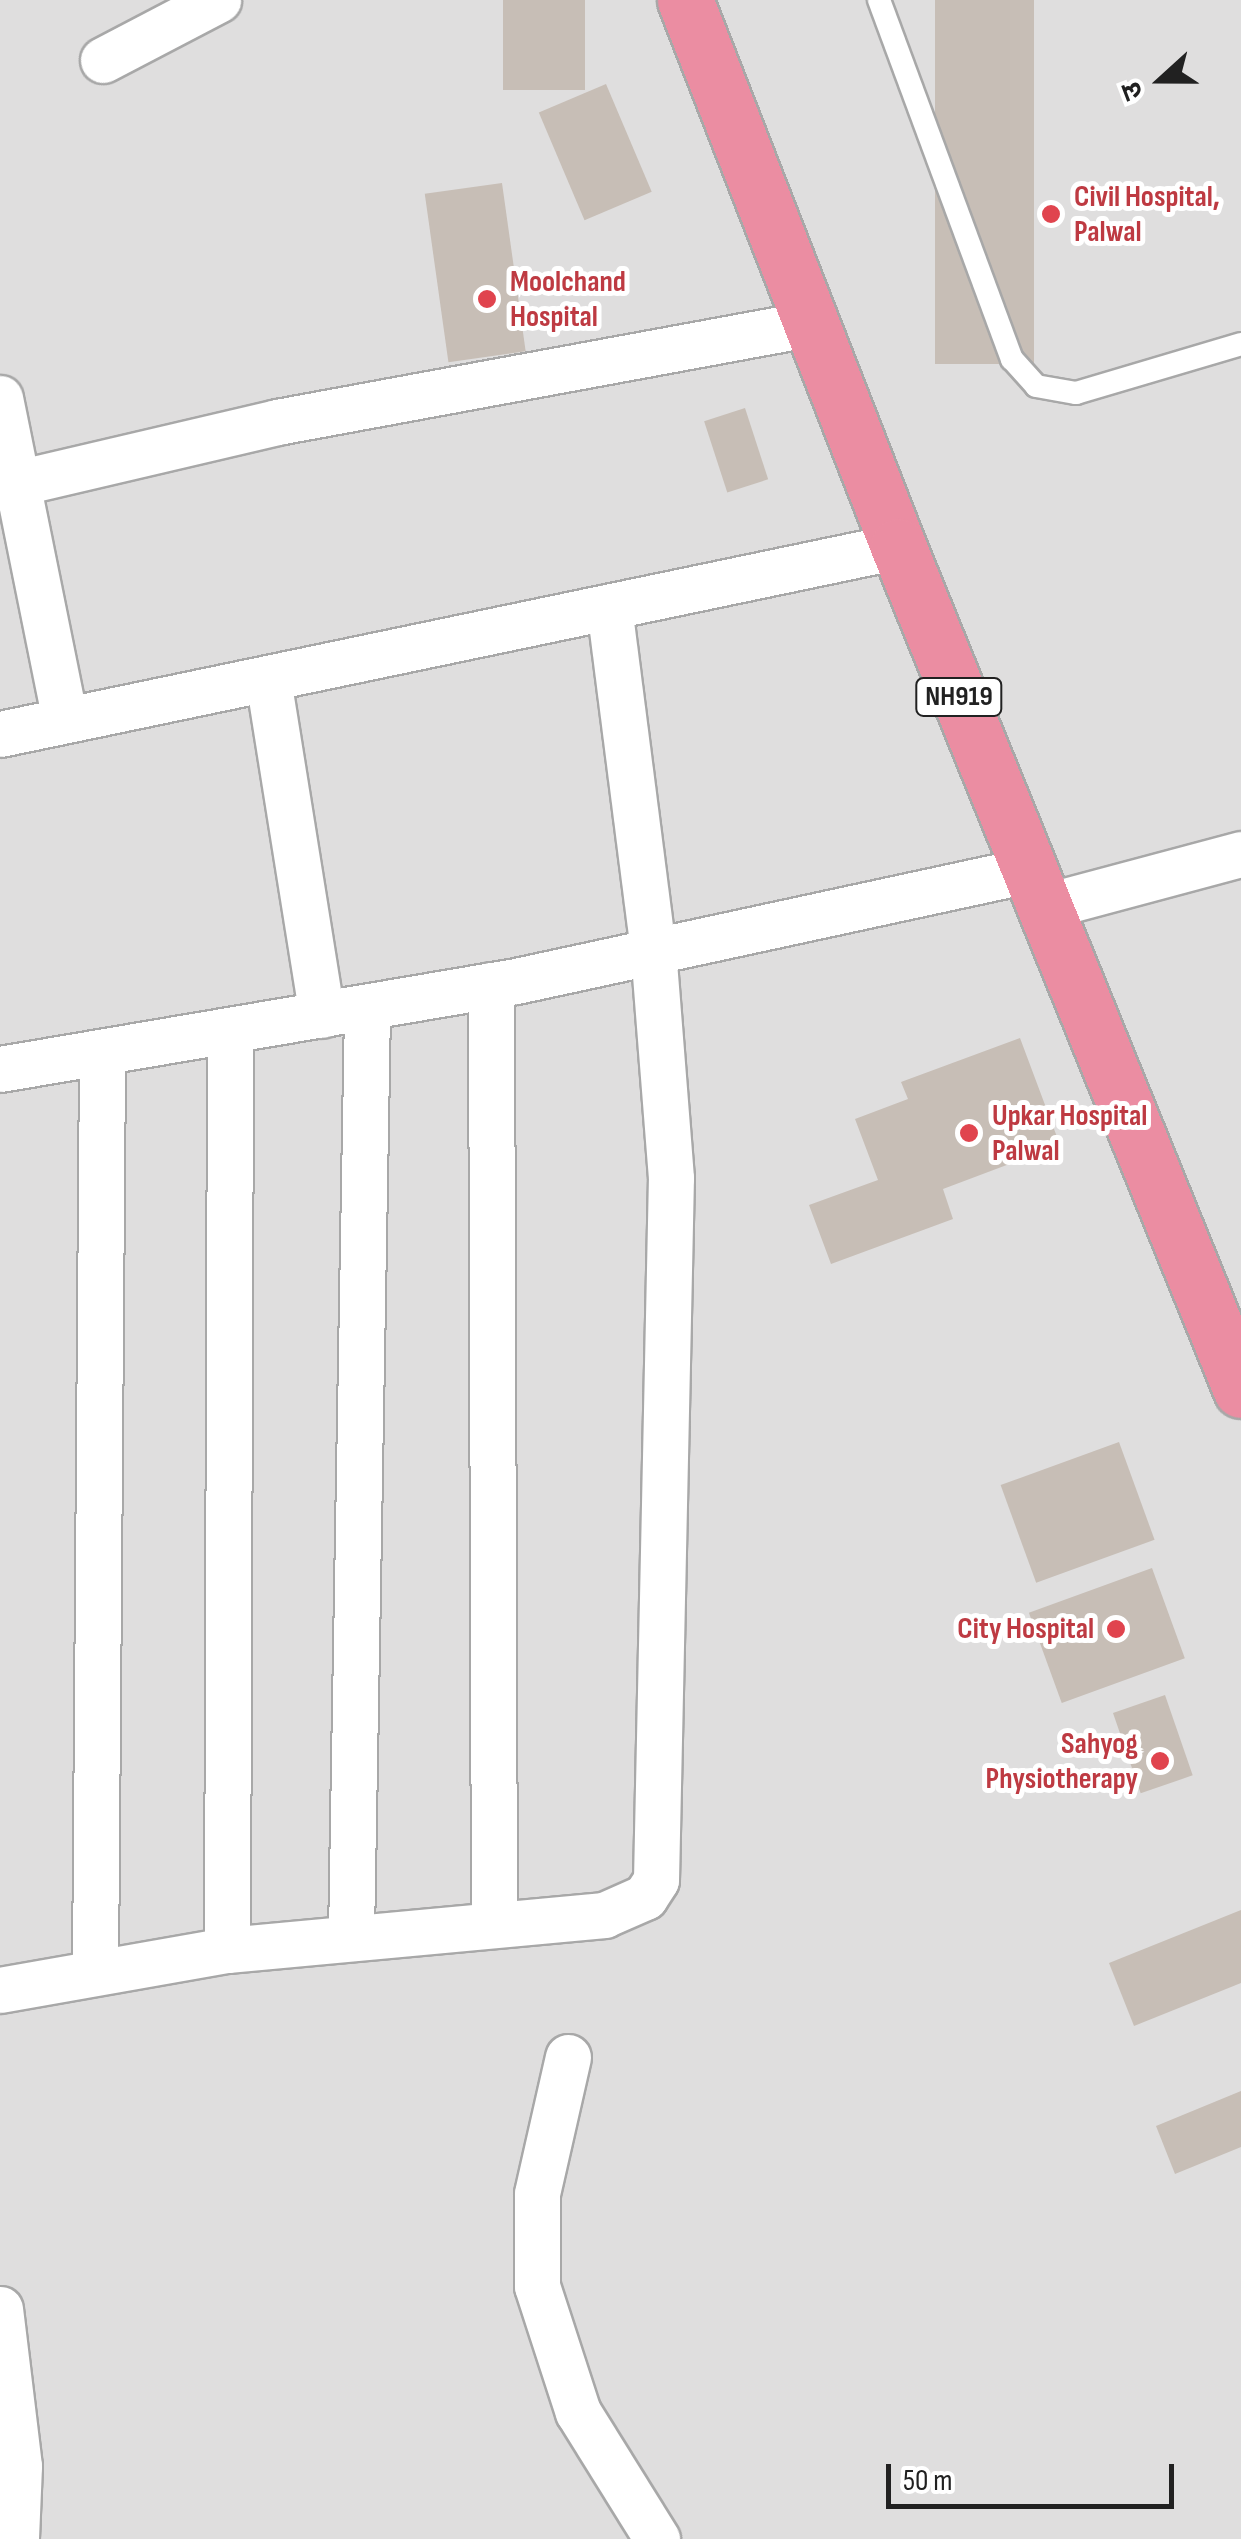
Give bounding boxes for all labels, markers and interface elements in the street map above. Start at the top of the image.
north arrow [1111,30,1211,130]
text: उ [1114,77,1151,105]
place label: Civil Hospital, Palwal [1074,179,1220,250]
marker: Civil Hospital, Palwal [1038,201,1064,227]
place label: Moolchand Hospital [510,264,626,334]
marker: Moolchand Hospital [474,286,500,312]
road number: NH919 [914,674,1004,720]
place label: Upkar Hospital Palwal [992,1098,1147,1168]
marker: Upkar Hospital Palwal [956,1120,982,1146]
place label: City Hospital [957,1611,1094,1647]
marker: City Hospital [1103,1616,1129,1642]
place label: Sahyog Physiotherapy [986,1726,1138,1796]
marker: Sahyog Physiotherapy [1147,1748,1173,1774]
scale bar [891,2444,1178,2506]
text: 50 m [903,2463,952,2499]

